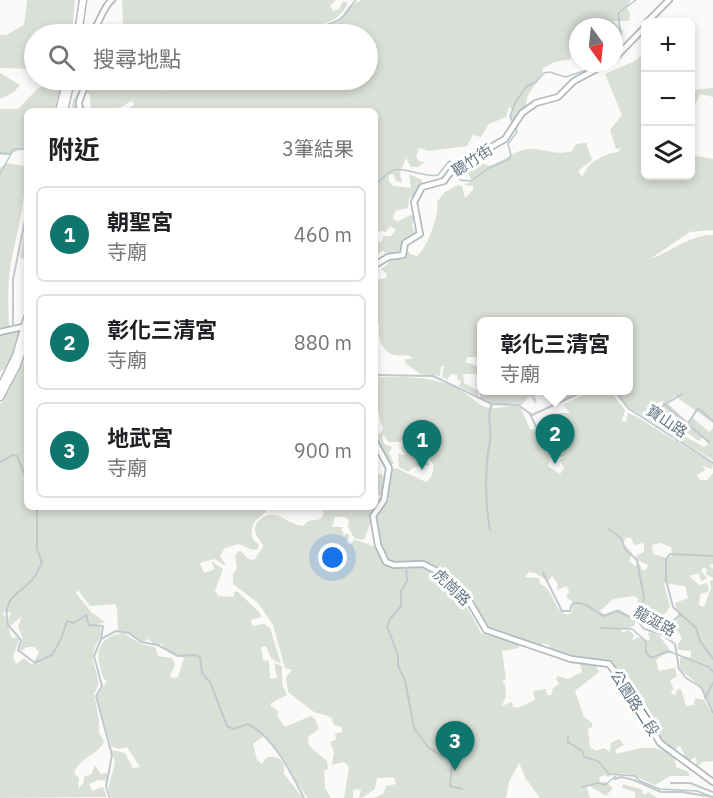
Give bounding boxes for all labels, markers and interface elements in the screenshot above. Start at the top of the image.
north arrow [569,18,623,72]
map controls [641,18,695,180]
button: + [641,18,695,72]
search box [24,24,378,90]
icon: search [45,41,78,74]
text: 搜尋地點 [93,44,181,73]
button: − [641,72,695,126]
button: layers [641,126,695,180]
text: 附近 [48,132,100,166]
text: 3筆結果 [282,135,354,162]
street label: 聽竹街 [448,140,496,180]
text: 朝聖宮 [107,207,173,236]
text: 1 [64,221,76,248]
text: 460 m [294,221,352,248]
text: 寺廟 [107,238,147,265]
text: 彰化三清宮 [107,315,217,344]
popup [477,317,633,395]
text: 2 [64,329,76,356]
text: 880 m [294,329,352,356]
text: 彰化三清宮 [500,329,610,358]
text: 寺廟 [107,346,147,373]
text: 寺廟 [500,360,540,387]
street label: 寶山路 [643,401,691,441]
pin: 2 [536,414,574,464]
pin: 1 [402,420,442,470]
text: 地武宮 [107,423,173,452]
text: 3 [64,437,76,464]
text: 900 m [294,437,352,464]
text: 寺廟 [107,454,147,481]
your location [318,543,347,572]
street label: 虎崗路 [429,565,475,609]
street label: 龍涎路 [631,602,679,640]
street label: 公園路二段 [607,666,663,740]
pin: 3 [436,722,474,771]

